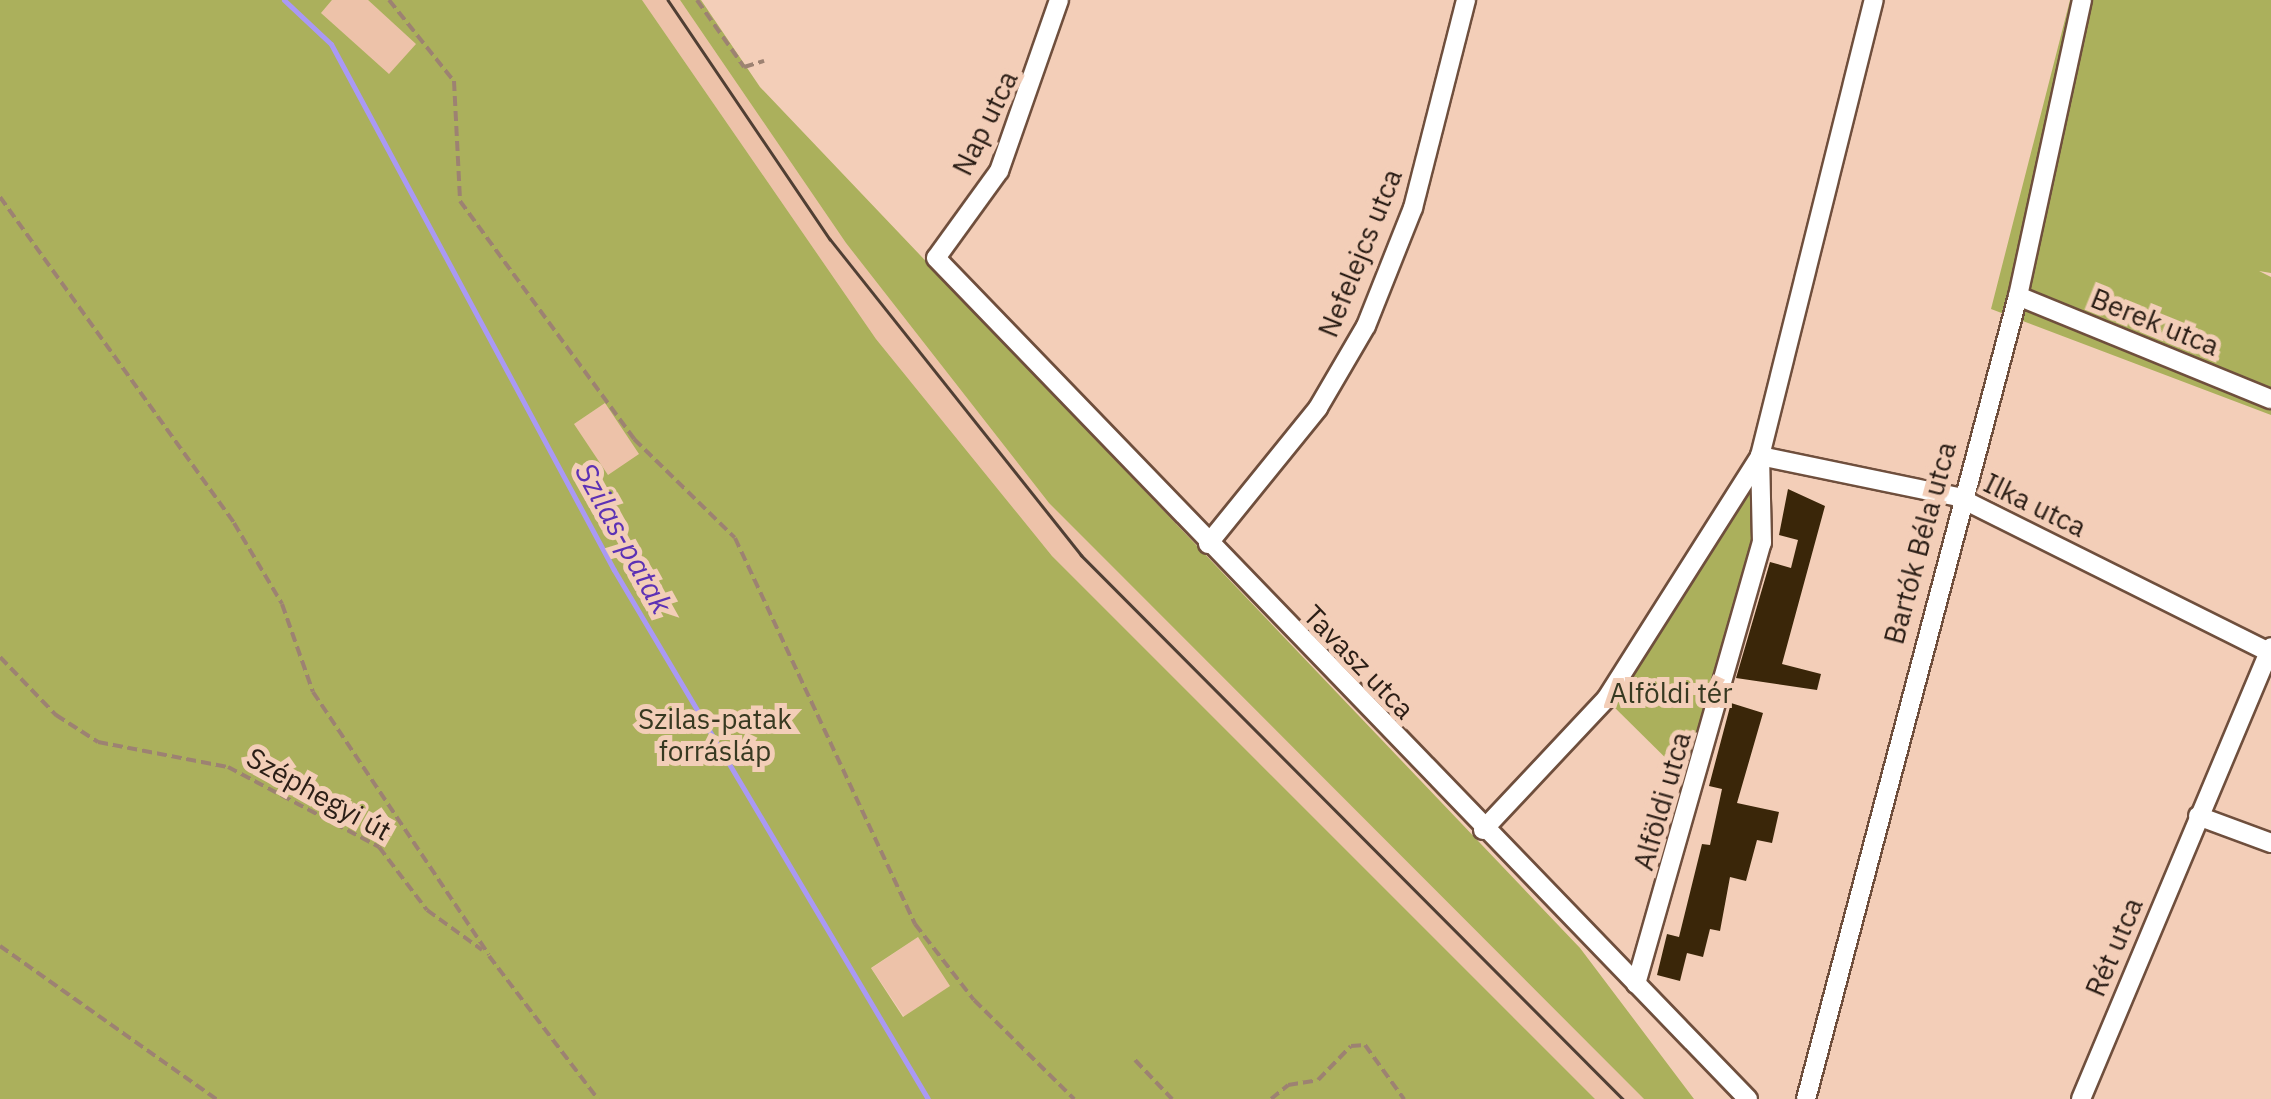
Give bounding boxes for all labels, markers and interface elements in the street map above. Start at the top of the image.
street label: Nap utca [945,65,1025,181]
street label: Nefelejcs utca [1311,164,1409,342]
street label: Berek utca [2086,281,2224,363]
street label: Bartók Béla utca [1877,438,1963,648]
water label: Szilas-patak [568,456,680,620]
street label: Ilka utca [1978,466,2092,544]
street label: Tavasz utca [1297,598,1421,726]
park label: Alföldi tér [1609,676,1733,710]
park label: Szilas-patak forrásláp [638,702,792,768]
street label: Alföldi utca [1626,728,1698,874]
street label: Széphegyi út [241,740,397,848]
street label: Rét utca [2078,893,2150,1001]

